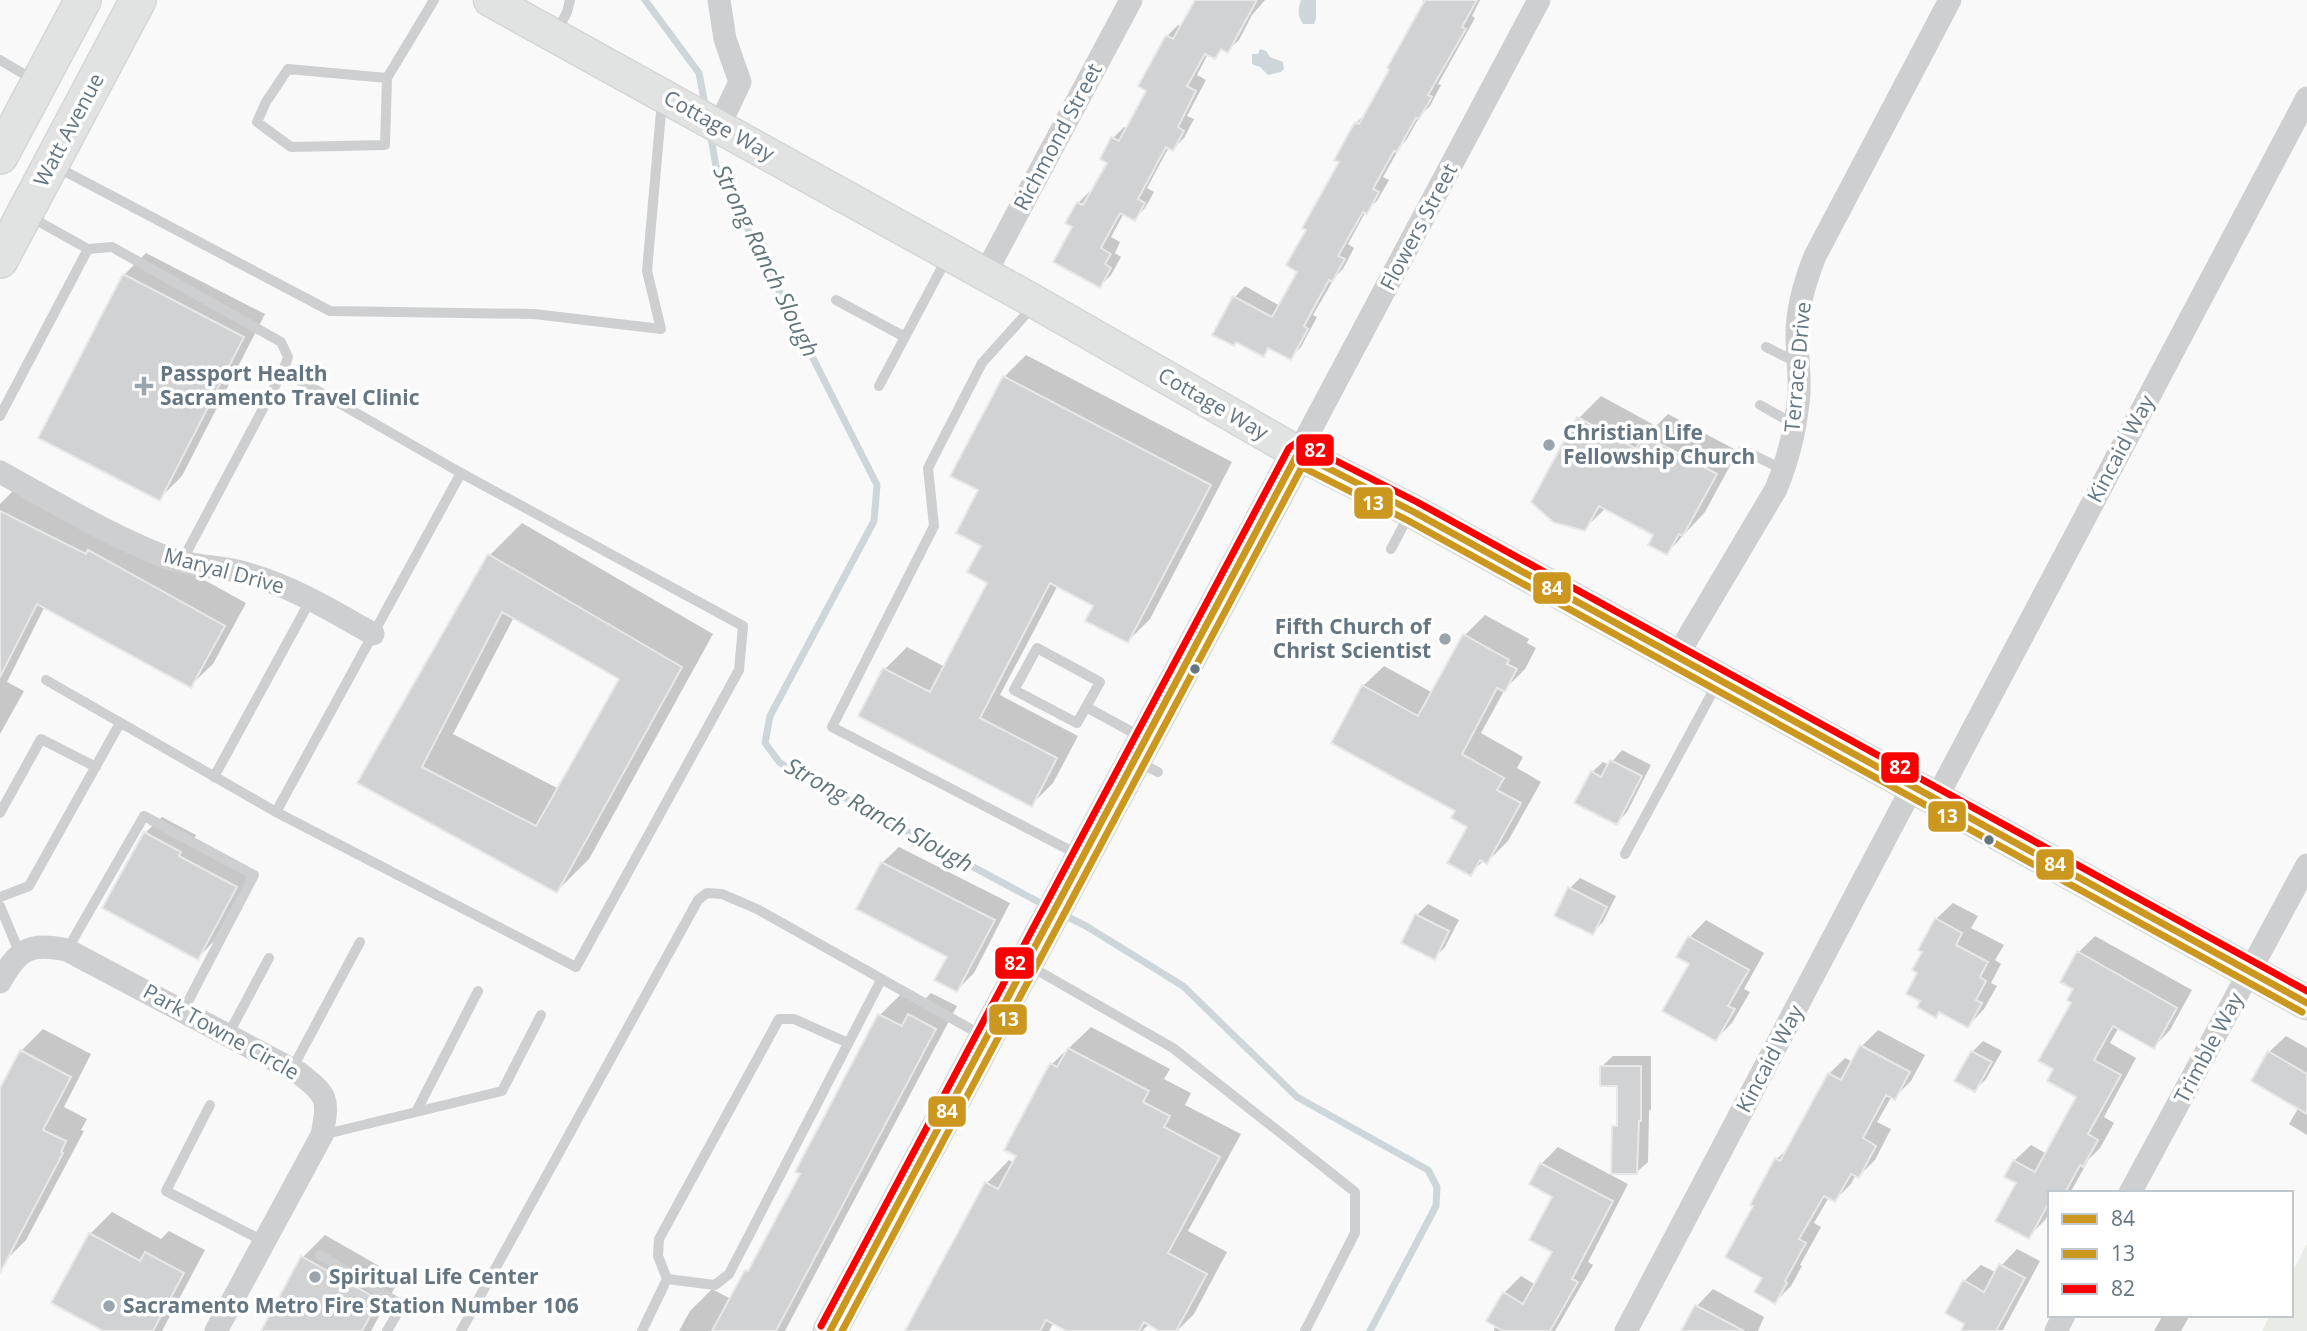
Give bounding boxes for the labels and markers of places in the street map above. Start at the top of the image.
place label: Passport Health Sacramento Travel Clinic [160,359,420,411]
marker: Passport Health Sacramento Travel Clinic [134,376,154,396]
place label: Christian Life Fellowship Church [1563,418,1755,470]
marker: Christian Life Fellowship Church [1541,437,1557,453]
place label: Fifth Church of Christ Scientist [1273,612,1433,664]
marker: Fifth Church of Christ Scientist [1437,631,1453,647]
unlabelled marker [1188,662,1202,676]
unlabelled marker [1982,833,1996,847]
place label: Spiritual Life Center [329,1262,539,1290]
marker: Spiritual Life Center [307,1269,323,1285]
place label: Sacramento Metro Fire Station Number 106 [123,1291,579,1319]
marker: Sacramento Metro Fire Station Number 106 [101,1298,117,1314]

